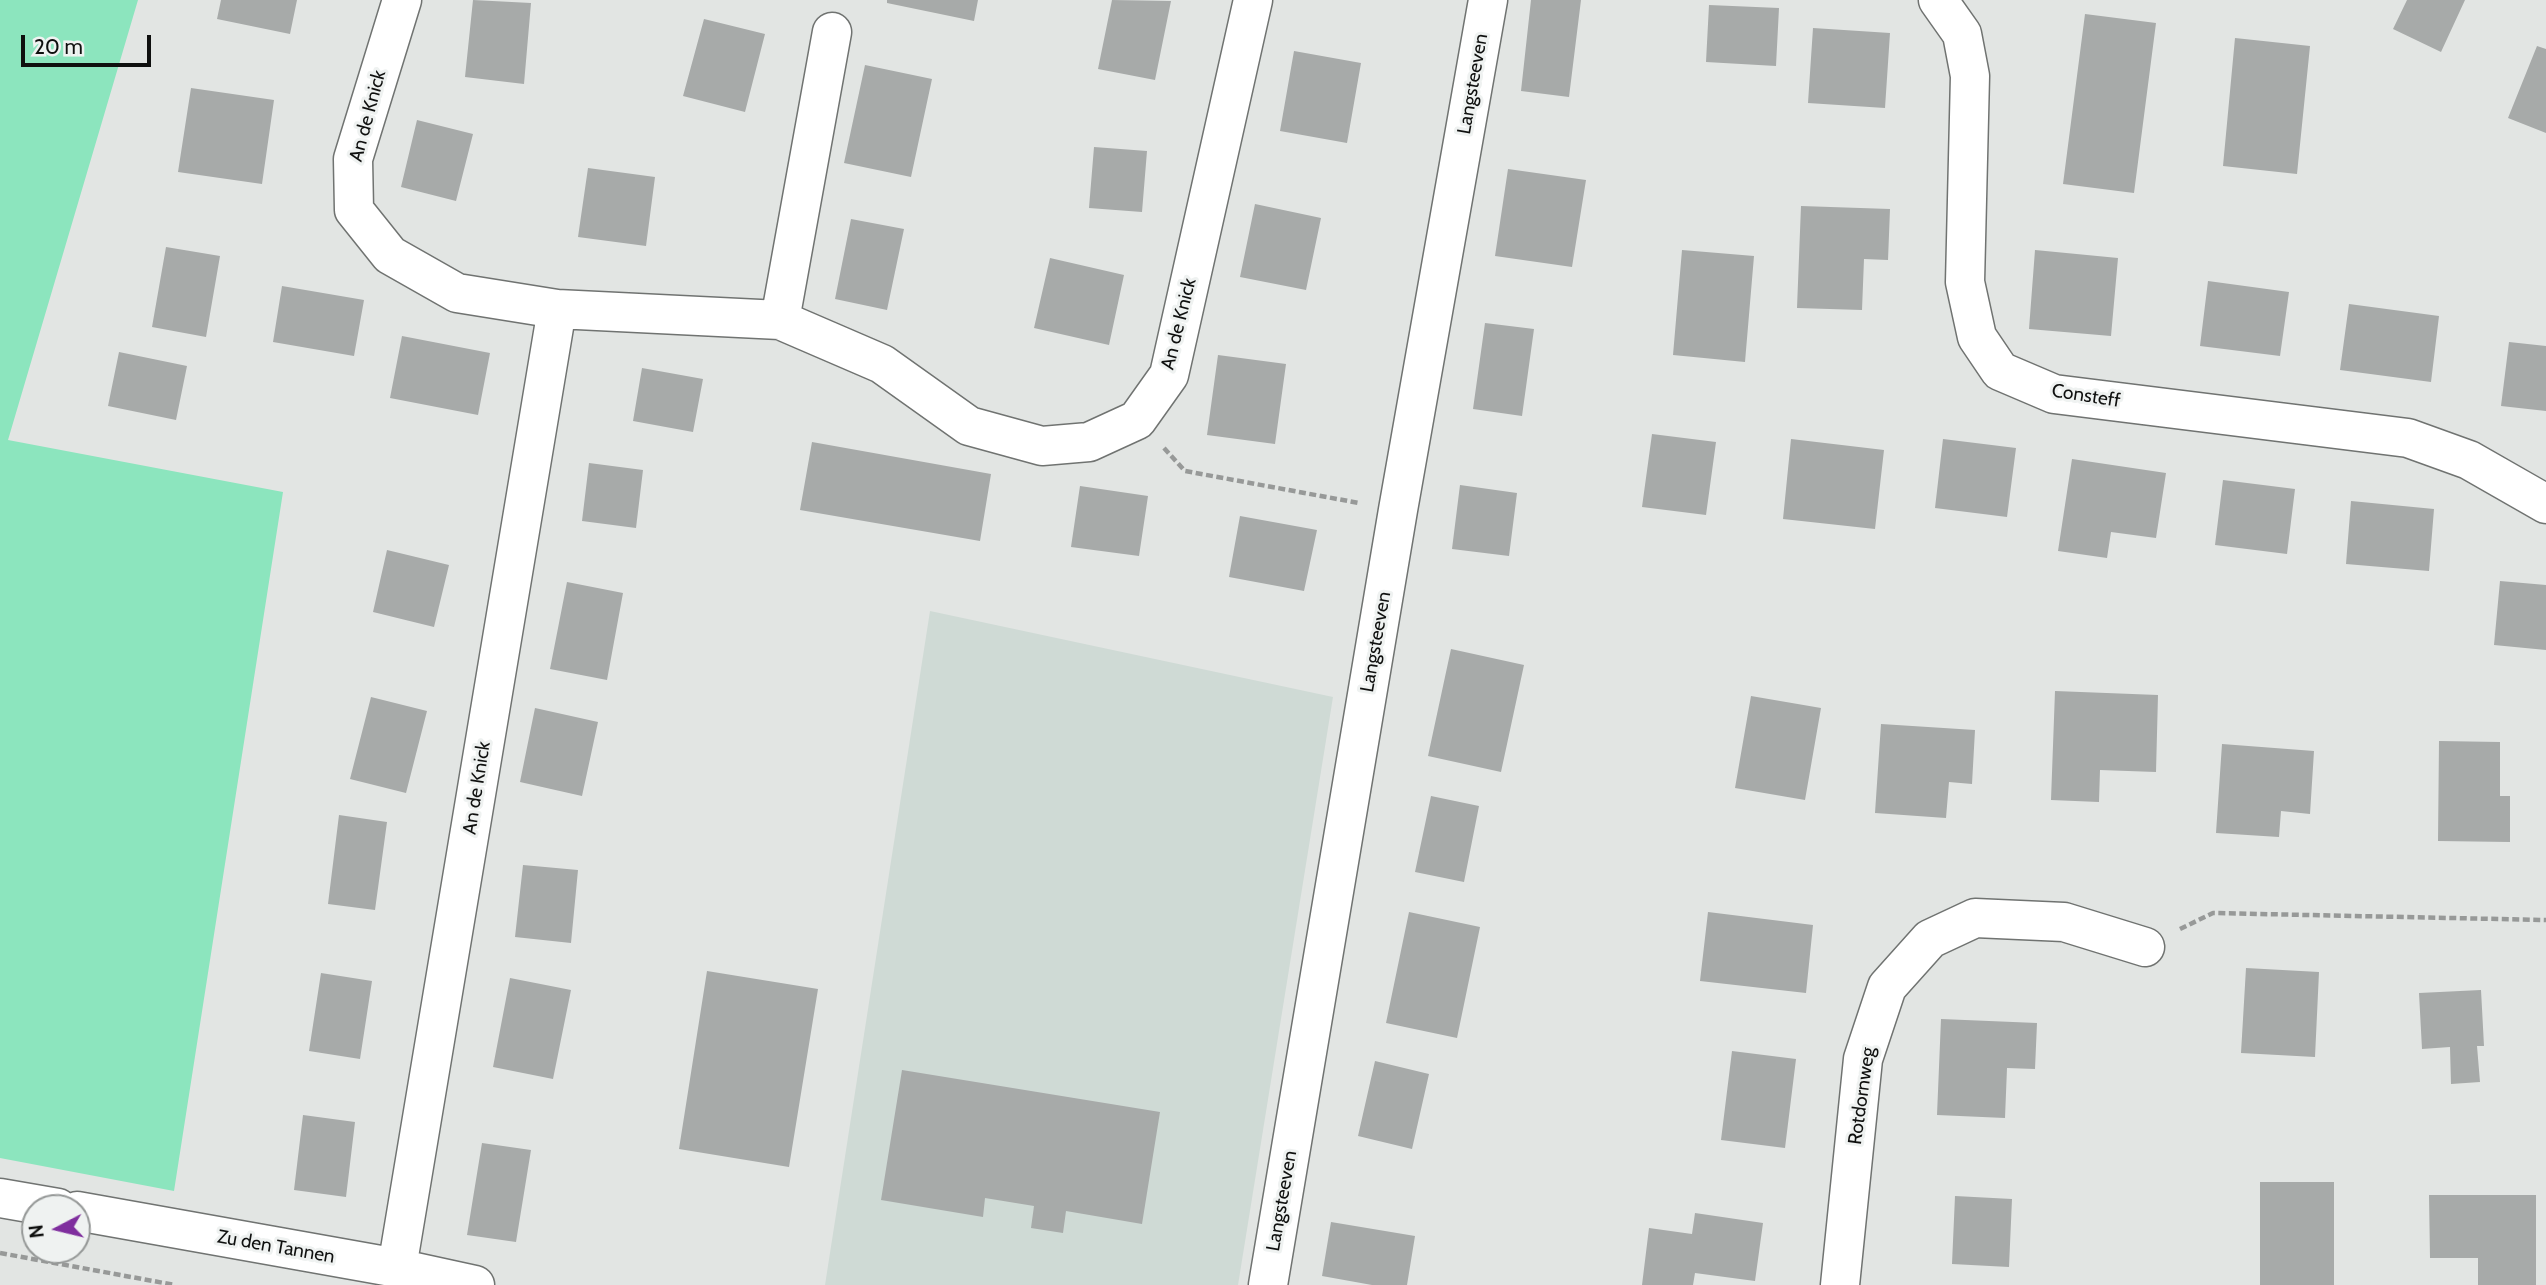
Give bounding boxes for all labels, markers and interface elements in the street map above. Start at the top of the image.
scale bar [24,21,154,65]
street label: Langsteeven [1453,32,1493,136]
text: 20 m [34,34,83,59]
street label: An de Knick [345,68,391,164]
street label: An de Knick [1157,276,1201,372]
street label: Consteff [2050,379,2122,413]
street label: Langsteeven [1356,590,1396,694]
street label: An de Knick [458,740,496,836]
street label: Rotdornweg [1844,1046,1880,1146]
street label: Langsteeven [1262,1149,1302,1253]
north arrow [21,1194,91,1264]
text: N [24,1223,49,1239]
street label: Zu den Tannen [215,1225,337,1269]

